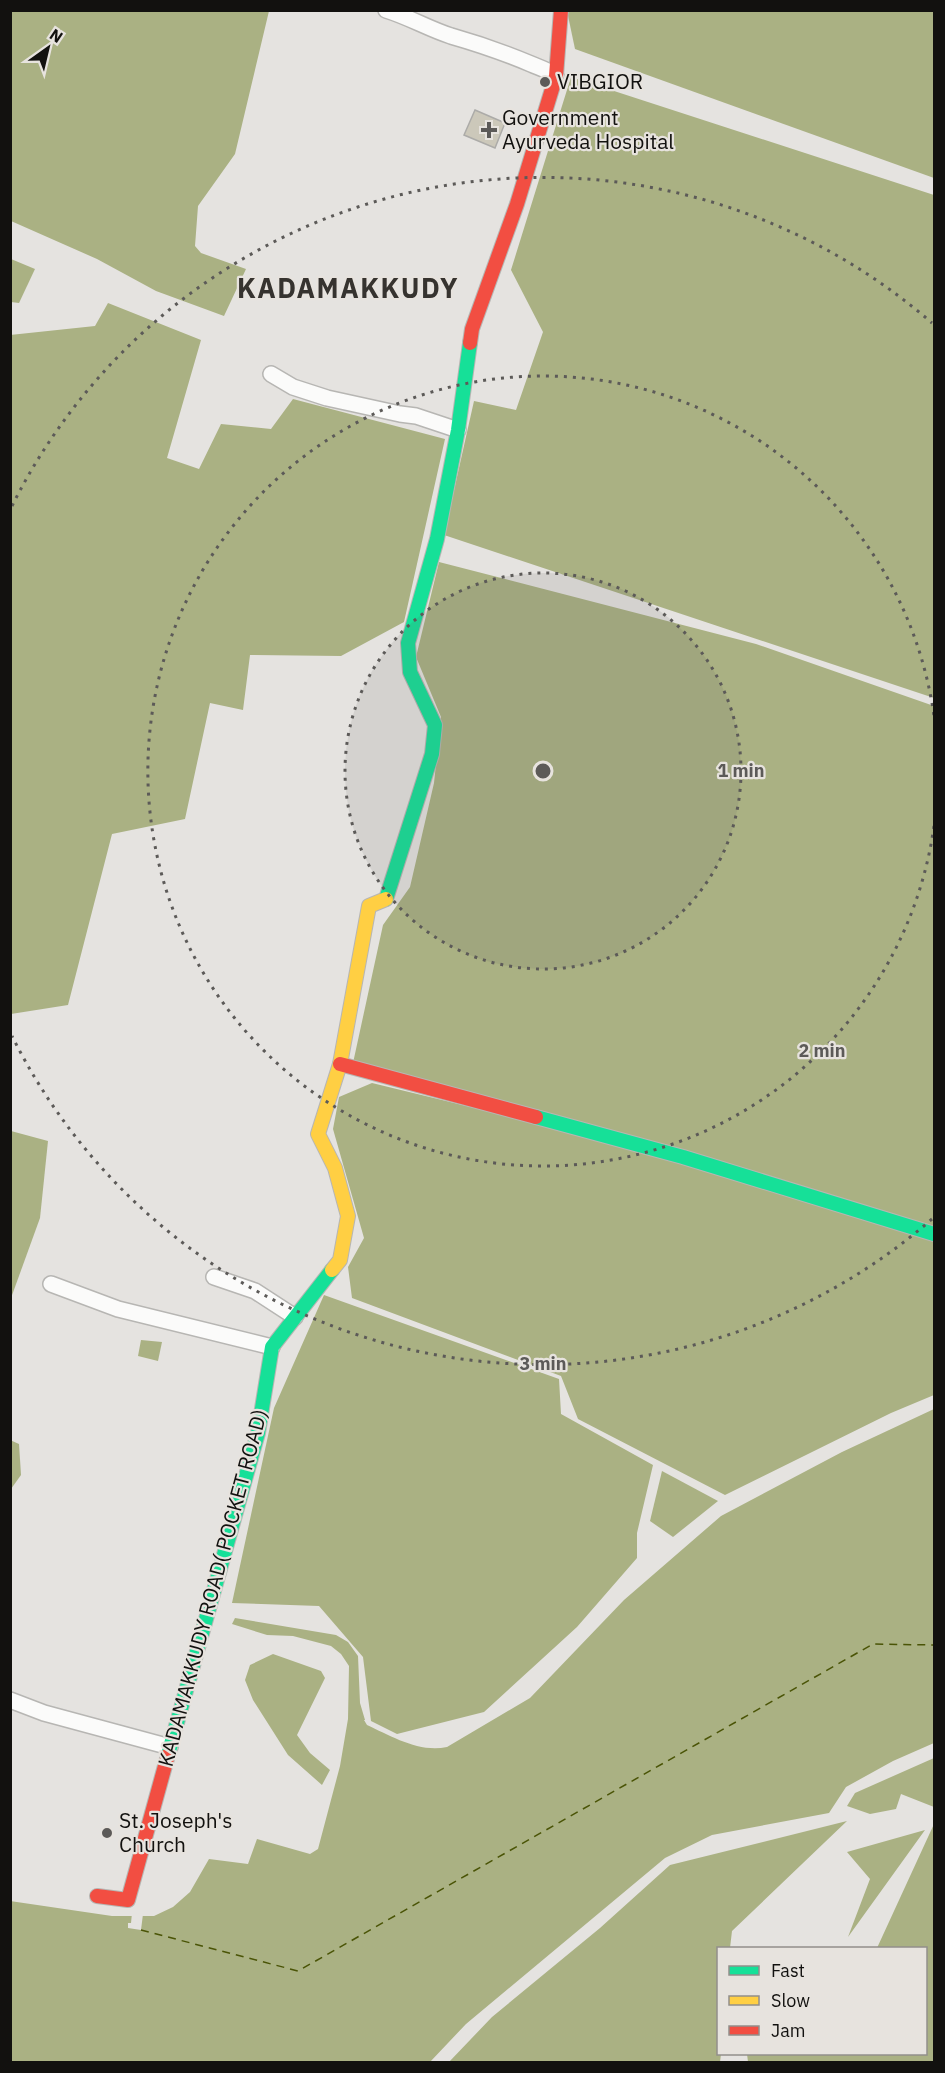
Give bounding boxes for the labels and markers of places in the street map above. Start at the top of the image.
place label: VIBGIOR [557,67,643,95]
marker: VIBGIOR [538,75,552,89]
place label: Government Ayurveda Hospital [502,103,674,155]
marker: Government Ayurveda Hospital [480,121,498,139]
centre of rings [533,761,553,781]
place label: St. Joseph's Church [119,1806,233,1858]
marker: St. Joseph's Church [100,1826,114,1840]

